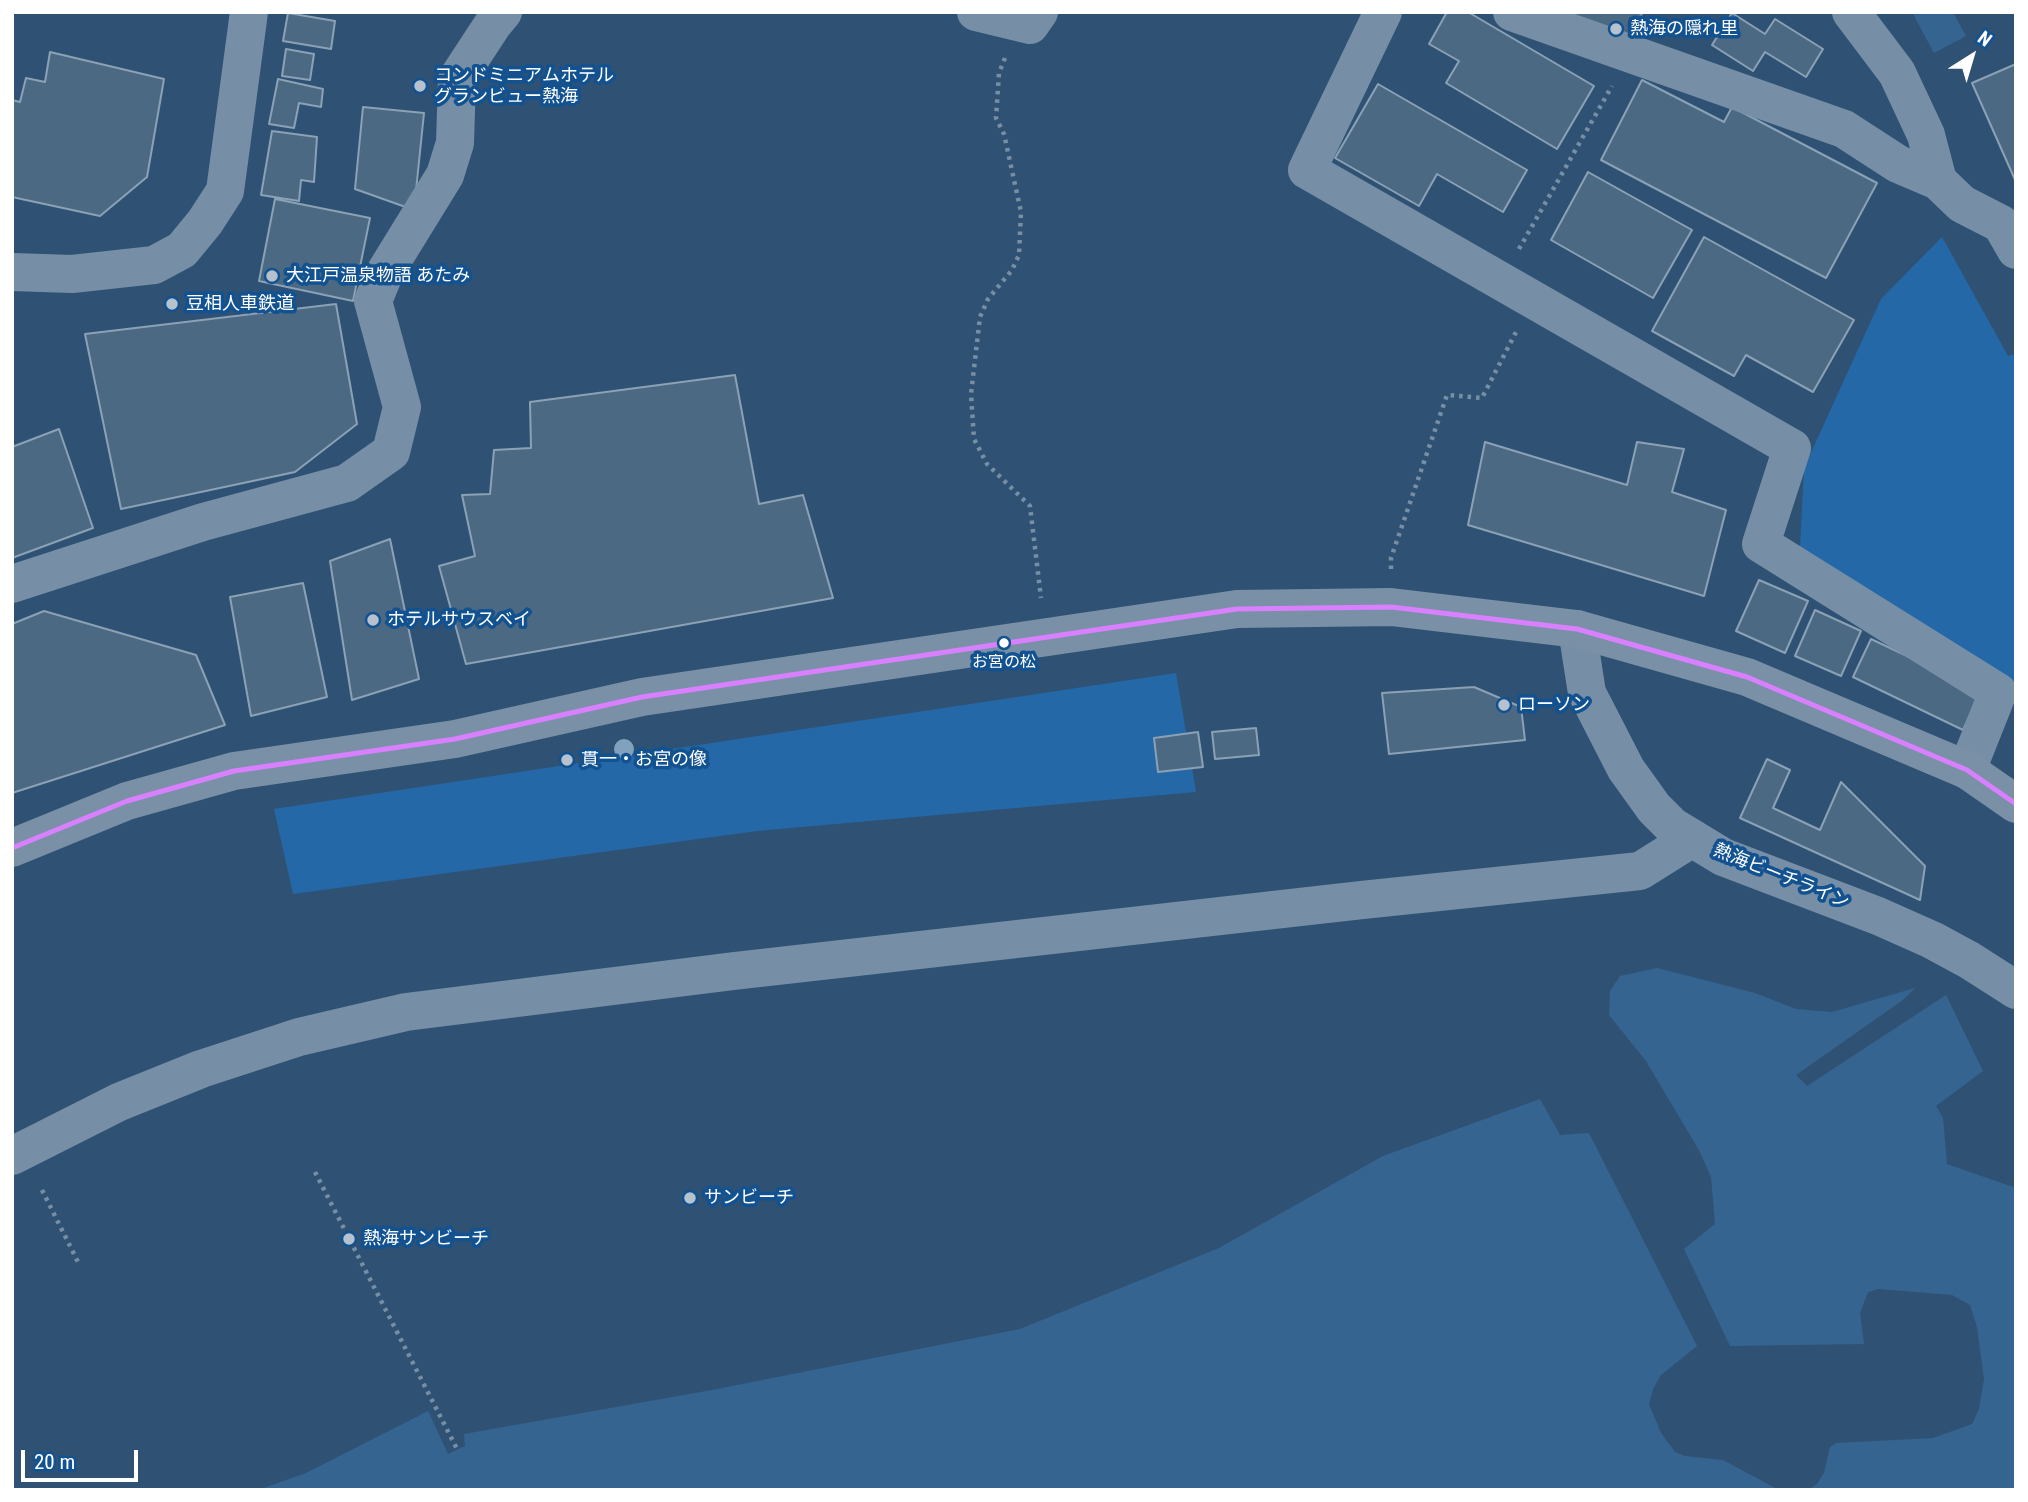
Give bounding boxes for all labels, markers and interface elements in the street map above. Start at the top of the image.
place label: 熱海の隠れ里 [1630,18,1738,40]
marker: 熱海の隠れ里 [1608,21,1624,37]
north arrow [1937,21,2007,91]
text: N [1973,26,1997,52]
place label: コンドミニアムホテル グランビュー熱海 [434,65,614,108]
marker: コンドミニアムホテル グランビュー熱海 [412,78,428,94]
place label: 大江戸温泉物語 あたみ [286,265,470,287]
marker: 大江戸温泉物語 あたみ [264,268,280,284]
place label: 豆相人車鉄道 [186,293,294,315]
marker: 豆相人車鉄道 [164,296,180,312]
place label: ホテルサウスベイ [387,609,531,631]
marker: ホテルサウスベイ [365,612,381,628]
marker: お宮の松 [997,636,1011,650]
place label: お宮の松 [972,653,1036,673]
place label: ローソン [1518,694,1590,716]
marker: ローソン [1496,697,1512,713]
place label: 貫一・お宮の像 [581,749,707,771]
marker: 貫一・お宮の像 [559,752,575,768]
street label: 熱海ビーチライン [1710,840,1852,914]
place label: サンビーチ [704,1187,794,1209]
marker: サンビーチ [682,1190,698,1206]
place label: 熱海サンビーチ [363,1228,489,1250]
marker: 熱海サンビーチ [341,1231,357,1247]
scale bar [24,1436,142,1480]
text: 20 m [34,1450,75,1474]

